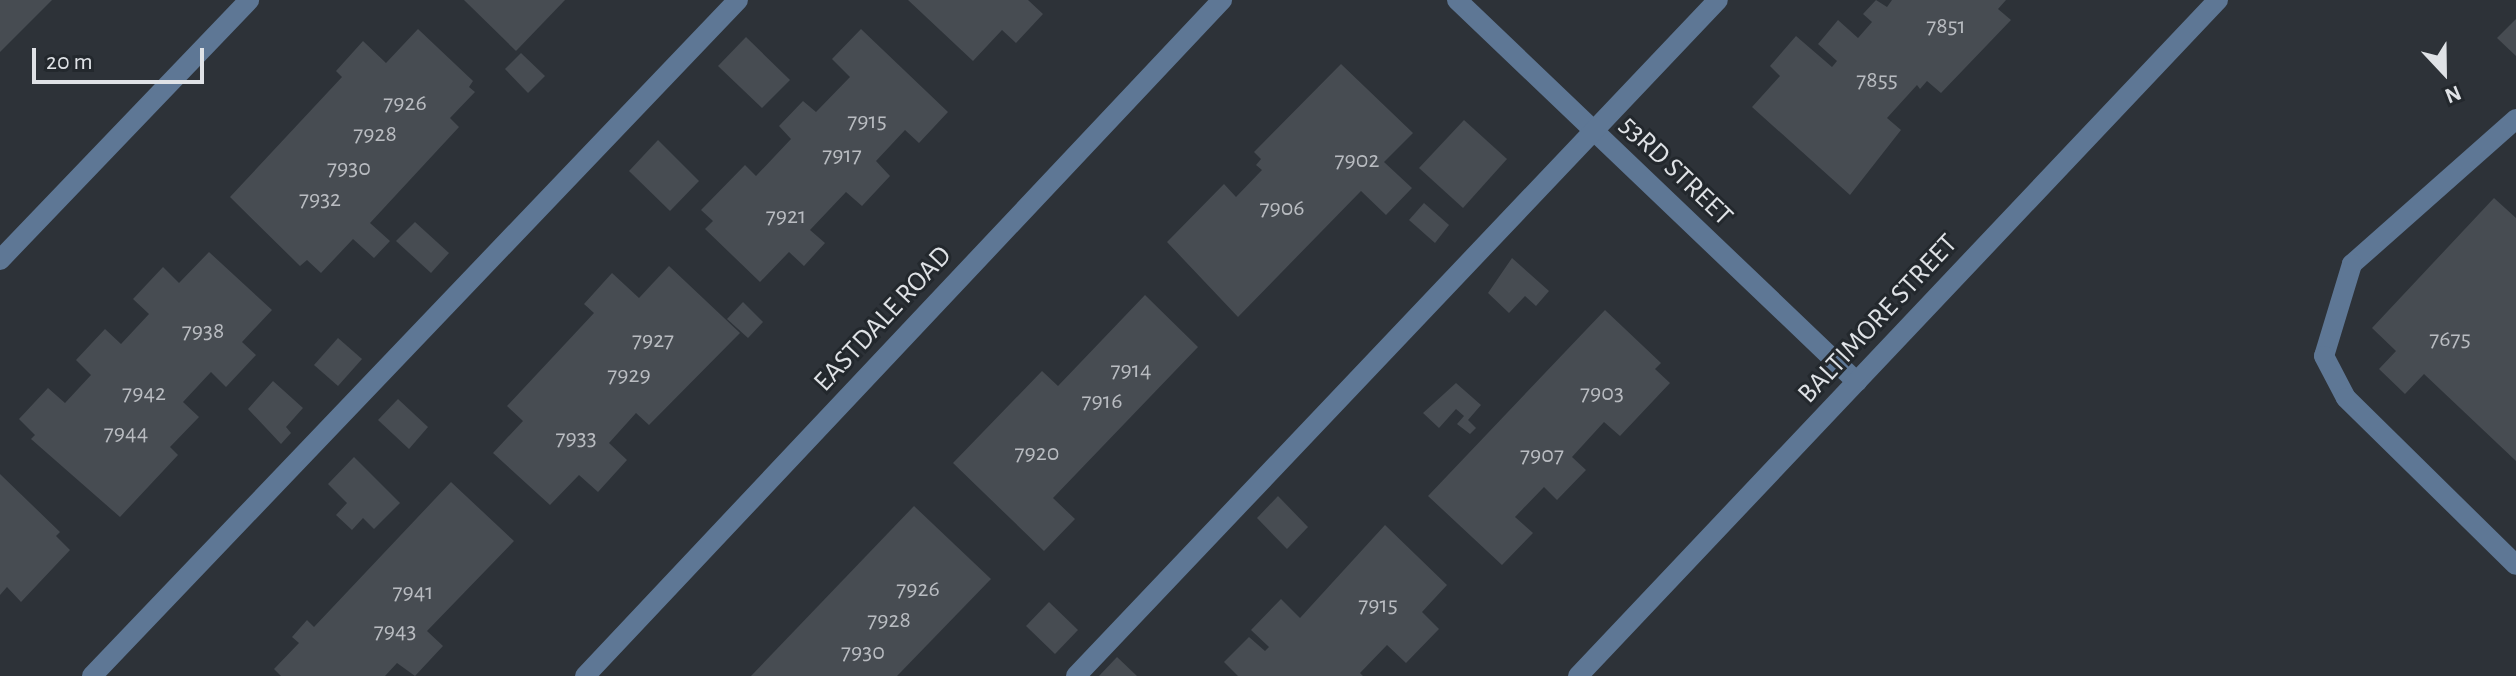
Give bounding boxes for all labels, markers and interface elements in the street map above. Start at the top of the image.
house number: 7851 [1926,13,1966,41]
scale bar [36,32,208,82]
north arrow [2404,32,2484,112]
text: 20 m [46,50,93,74]
house number: 7855 [1856,67,1898,95]
text: N [2442,81,2464,107]
house number: 7926 [383,90,427,118]
house number: 7915 [847,108,887,136]
street label: 53RD STREET [1612,109,1740,233]
house number: 7928 [353,121,397,149]
house number: 7917 [822,142,862,170]
house number: 7902 [1335,147,1379,175]
house number: 7930 [327,155,371,183]
house number: 7932 [299,186,341,214]
house number: 7906 [1259,195,1305,223]
house number: 7921 [766,203,806,231]
street label: BALTIMORE STREET [1791,227,1965,411]
street label: EASTDALE ROAD [807,239,959,399]
house number: 7938 [182,318,224,346]
house number: 7675 [2429,326,2471,354]
house number: 7927 [632,327,674,355]
house number: 7914 [1110,357,1152,385]
house number: 7929 [607,362,651,390]
house number: 7942 [122,380,166,408]
house number: 7903 [1580,380,1624,408]
house number: 7916 [1082,388,1122,416]
house number: 7944 [104,420,148,448]
house number: 7933 [555,425,597,453]
house number: 7920 [1015,440,1059,468]
house number: 7907 [1520,442,1564,470]
house number: 7926 [896,576,940,604]
house number: 7941 [392,579,434,607]
house number: 7915 [1358,592,1398,620]
house number: 7928 [867,607,911,635]
house number: 7943 [374,618,416,646]
house number: 7930 [841,639,885,667]

